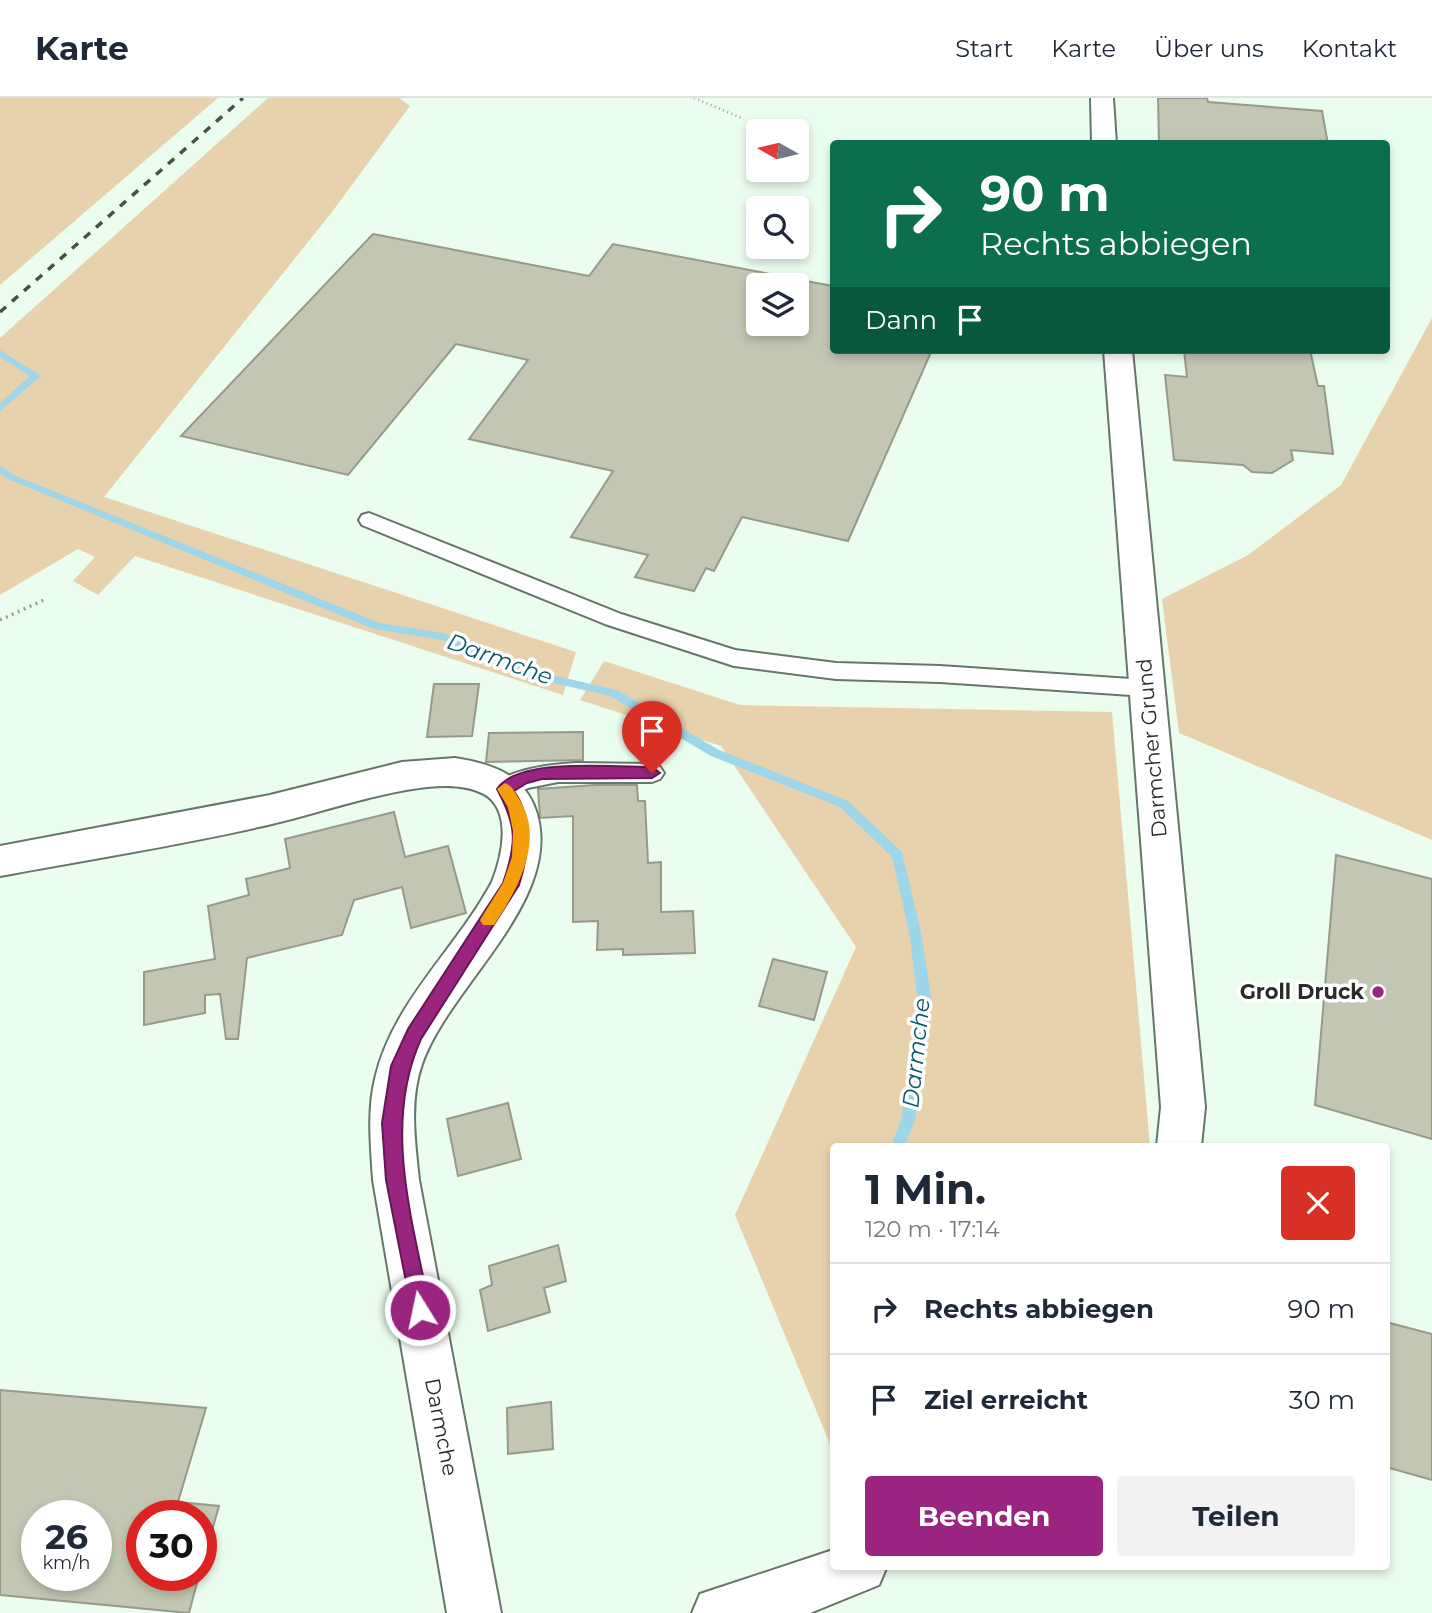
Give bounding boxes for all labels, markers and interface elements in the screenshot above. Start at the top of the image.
text: Karte [35,28,129,68]
text: Start [955,34,1013,63]
text: Karte [1051,34,1116,63]
text: Über uns [1154,34,1264,63]
text: Kontakt [1302,34,1397,63]
north arrow [746,119,808,182]
map controls [746,119,809,336]
text: 90 m [980,164,1110,223]
icon: right [865,168,956,259]
button: search [746,196,809,259]
text: Rechts abbiegen [980,224,1252,263]
button: layers [746,273,809,336]
icon: arrive [951,301,989,339]
text: Dann [865,304,937,336]
water label: Darmche [443,627,557,691]
street label: Darmcher Grund [1131,657,1172,839]
pin [622,701,682,773]
icon: arrive [633,712,671,750]
place label: Groll Druck [1240,979,1364,1004]
marker: Groll Druck [1370,984,1386,1000]
water label: Darmche [896,997,936,1109]
text: 1 Min. [865,1163,986,1215]
button: close [1281,1166,1355,1240]
text: 120 m · 17:14 [865,1215,1000,1243]
position arrow [383,1273,457,1347]
icon: right [865,1290,903,1328]
text: Rechts abbiegen [924,1293,1154,1325]
text: 90 m [1288,1293,1355,1325]
street label: Darmche [420,1376,463,1478]
icon: arrive [865,1381,903,1419]
text: Ziel erreicht [924,1384,1088,1416]
text: 30 m [1289,1384,1355,1416]
button: Beenden [865,1476,1103,1556]
button: Teilen [1117,1476,1355,1556]
speed limit sign: 30 [126,1500,217,1591]
text: 26 [45,1515,88,1558]
text: km/h [42,1552,91,1574]

